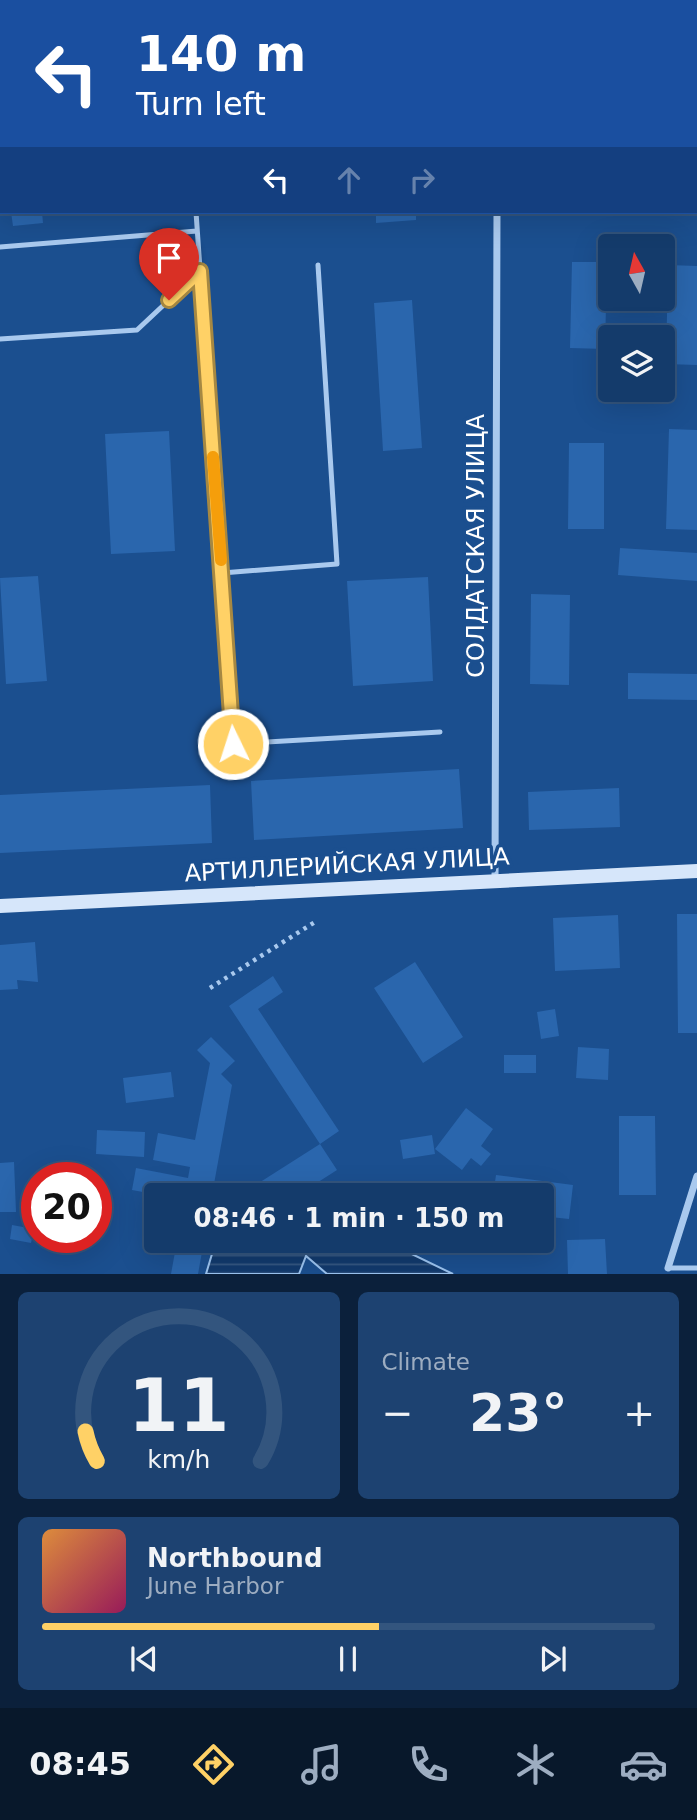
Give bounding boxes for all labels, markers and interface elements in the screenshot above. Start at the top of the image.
text: 140 m [136,26,306,83]
icon: left [21,28,112,119]
text: Turn left [136,85,266,123]
icon: left [257,161,295,199]
icon: ahead [330,161,368,199]
icon: right [403,161,441,199]
pin [139,228,199,300]
north arrow [598,234,676,312]
map controls [598,234,675,402]
icon: arrive [150,239,188,277]
button: layers [598,325,675,402]
street label: СОЛДАТСКАЯ УЛИЦА [462,414,490,678]
position arrow [196,707,270,781]
street label: АРТИЛЛЕРИЙСКАЯ УЛИЦА [184,841,511,887]
speed limit sign: 20 [21,1162,112,1253]
text: 08:46 · 1 min · 150 m [194,1203,504,1233]
text: Climate [382,1349,470,1375]
text: 11 [128,1364,229,1449]
text: 23° [469,1383,567,1443]
text: − [382,1391,413,1435]
text: + [623,1391,655,1435]
text: km/h [147,1445,210,1474]
text: Northbound [147,1543,323,1573]
text: June Harbor [147,1573,283,1599]
icon: previous [125,1640,163,1678]
icon: pause [329,1640,367,1678]
icon: next [534,1640,572,1678]
icon: directions [189,1740,238,1789]
icon: music [297,1740,346,1789]
icon: phone [404,1740,453,1789]
icon: climate [511,1740,560,1789]
icon: car [619,1740,668,1789]
text: 08:45 [29,1745,131,1783]

